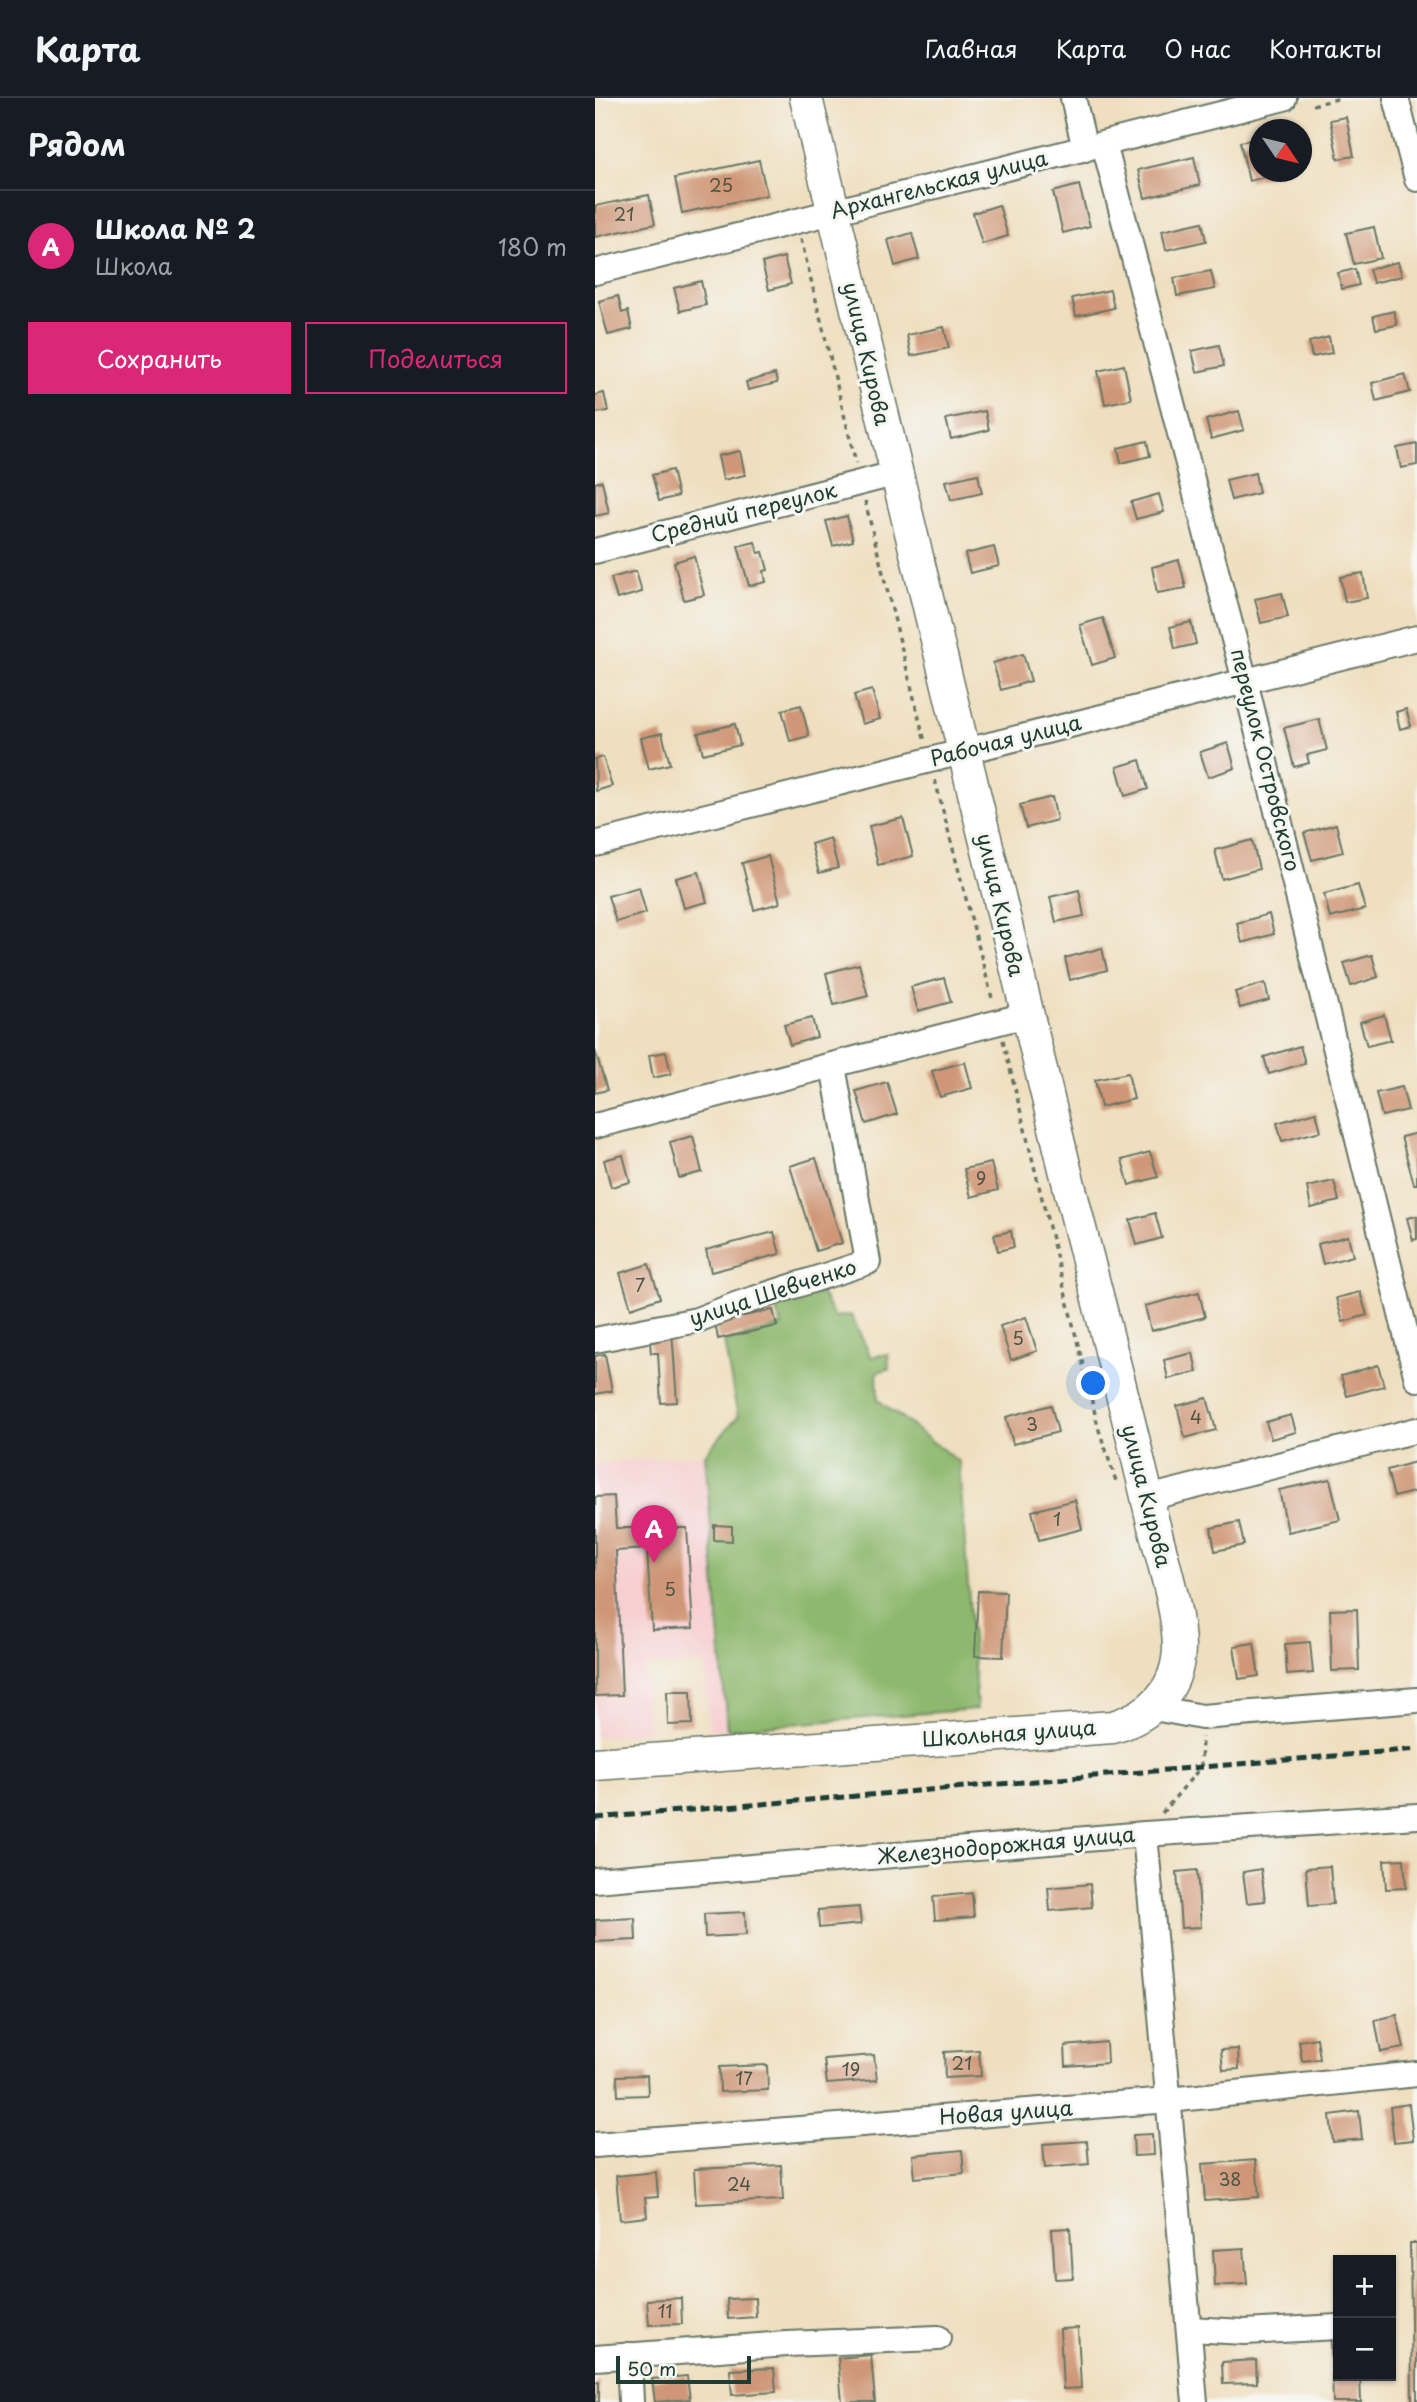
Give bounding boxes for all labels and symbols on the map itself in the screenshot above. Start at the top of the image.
north arrow [1249,119,1312,182]
street label: Архангельская улица [827,140,1051,226]
house number: 25 [709,171,733,198]
house number: 21 [614,200,634,227]
street label: улица Кирова [836,279,900,428]
street label: Средний переулок [647,472,840,550]
street label: переулок Островского [1224,645,1310,874]
street label: Рабочая улица [927,705,1085,773]
street label: улица Кирова [970,830,1034,979]
house number: 9 [976,1164,986,1191]
street label: улица Шевченко [685,1249,860,1333]
house number: 7 [635,1271,645,1298]
house number: 5 [1012,1324,1024,1351]
your location [1076,1366,1110,1400]
house number: 4 [1190,1403,1202,1430]
house number: 3 [1026,1410,1038,1437]
street label: улица Кирова [1115,1421,1181,1570]
pin: A [631,1505,677,1563]
house number: 1 [1053,1505,1061,1532]
house number: 5 [664,1575,676,1602]
street label: Школьная улица [921,1710,1098,1754]
street label: Железнодорожная улица [875,1817,1137,1871]
house number: 21 [952,2049,972,2076]
house number: 19 [842,2055,860,2082]
house number: 17 [735,2064,753,2091]
street label: Новая улица [938,2090,1074,2132]
house number: 38 [1218,2165,1242,2192]
house number: 24 [727,2170,751,2197]
house number: 11 [657,2297,673,2324]
scale bar [616,2353,751,2385]

